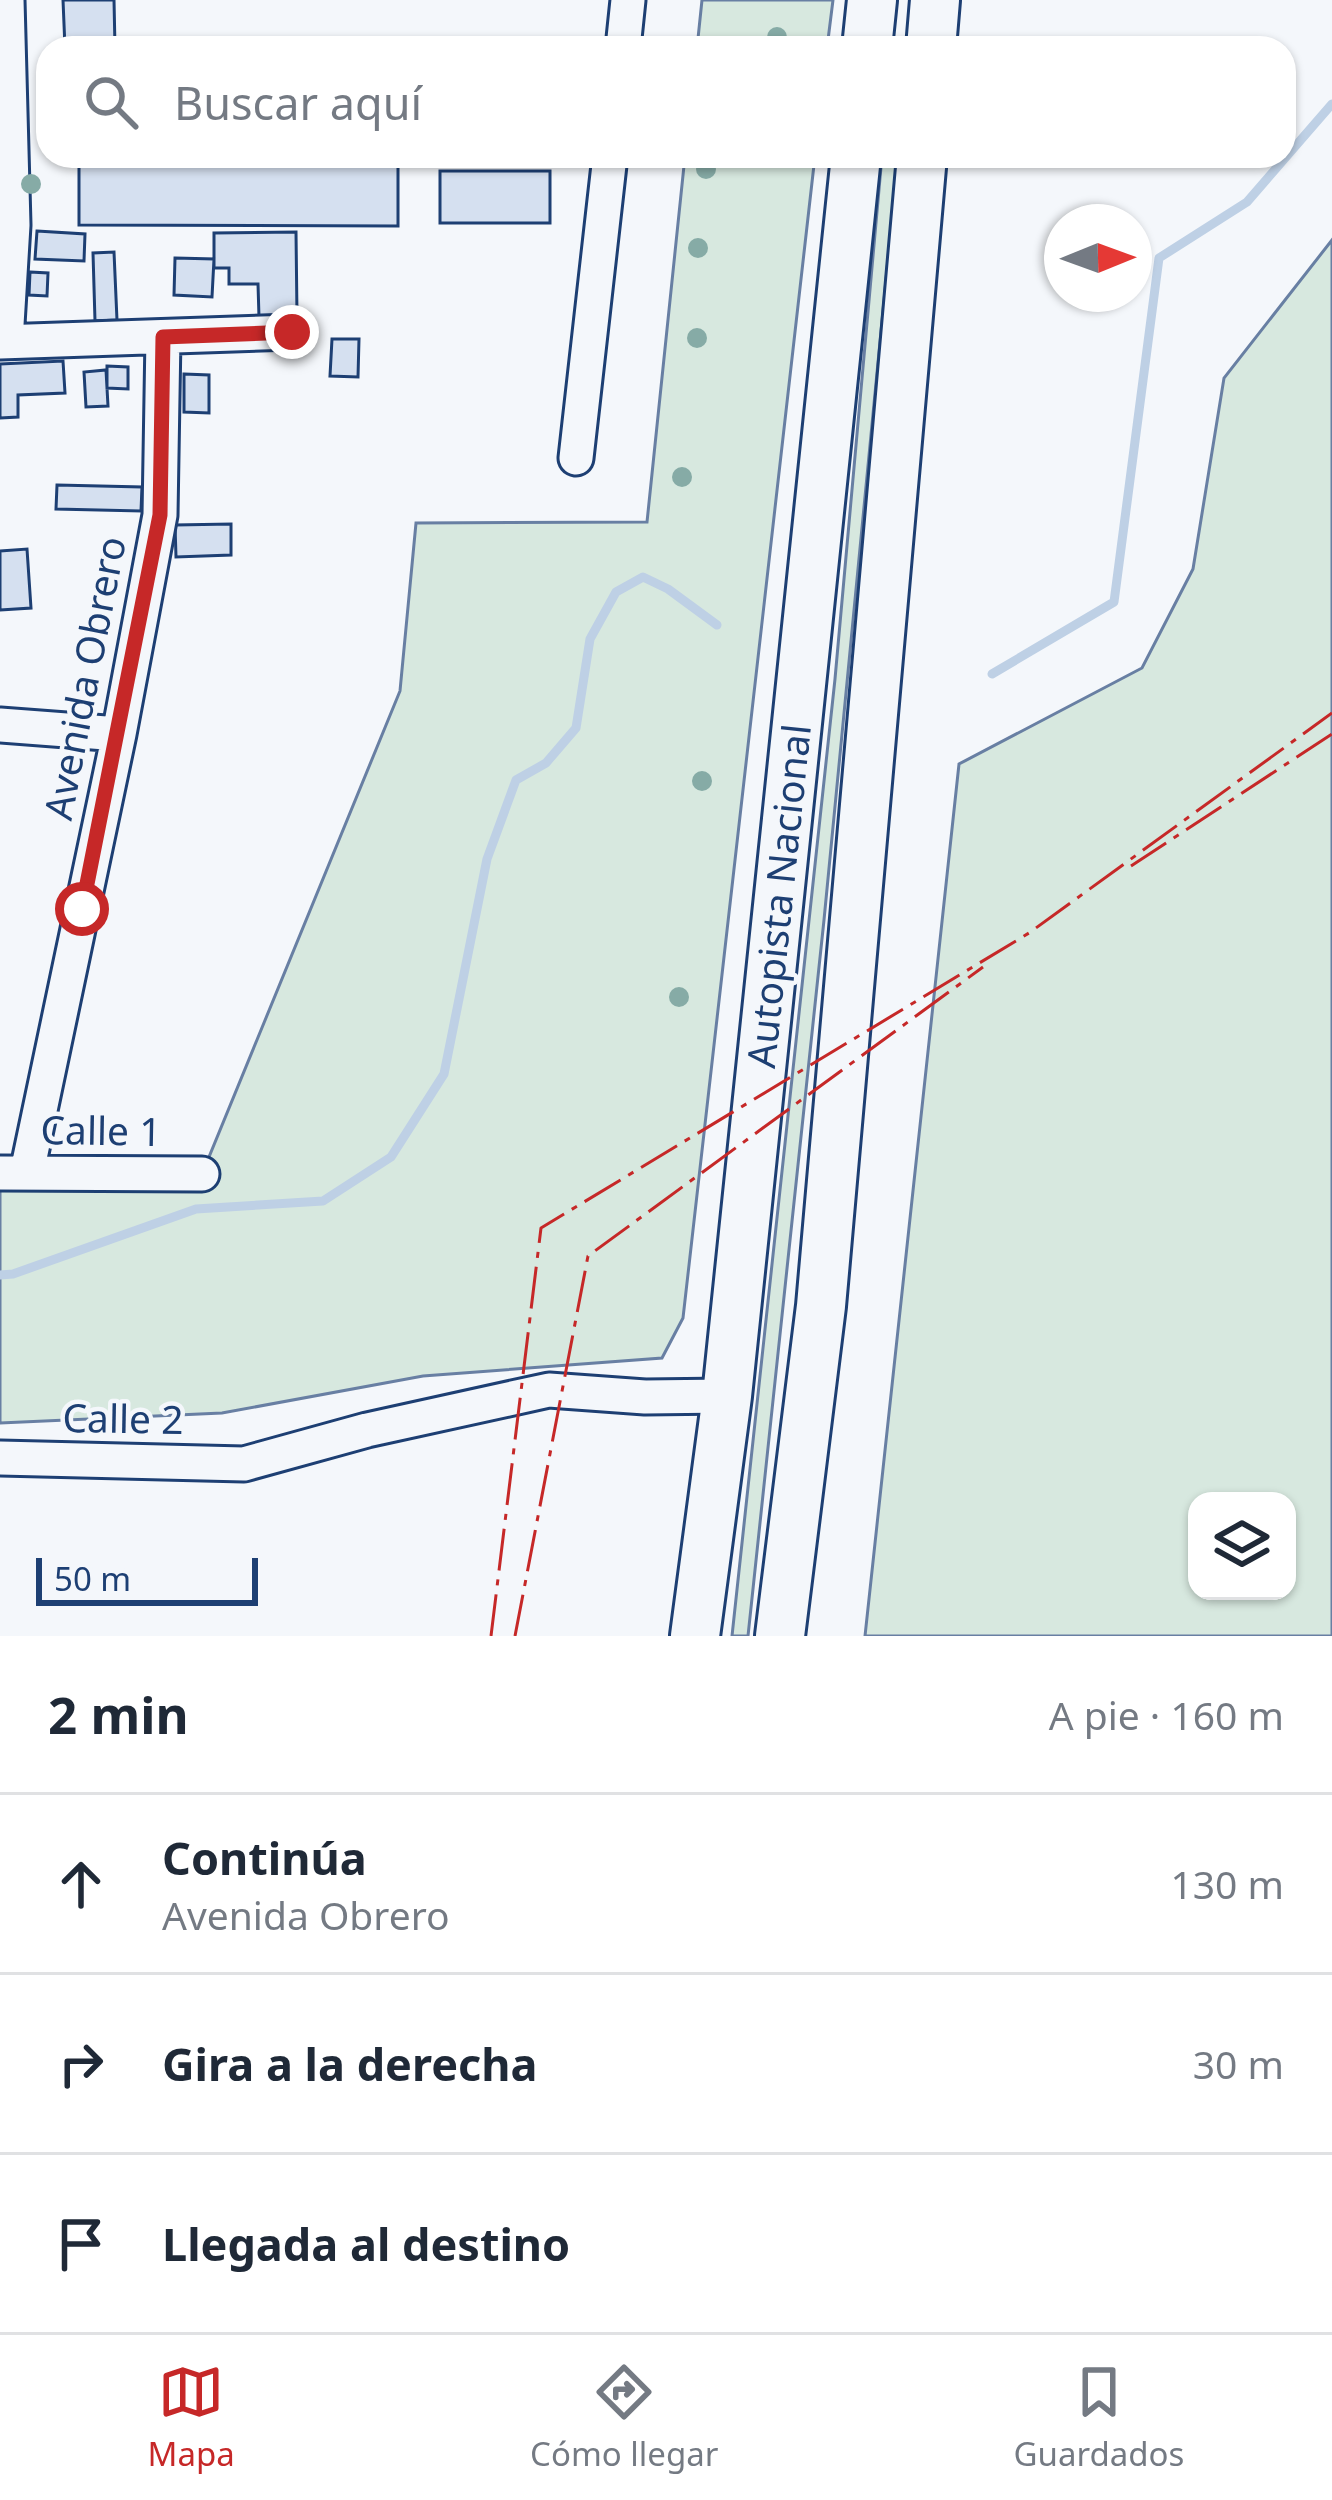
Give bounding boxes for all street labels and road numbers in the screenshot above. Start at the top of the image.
street label: Avenida Obrero [30,532,137,824]
street label: Autopista Nacional [733,721,822,1070]
street label: Calle 1 [40,1102,162,1157]
street label: Calle 2 [62,1390,184,1445]

